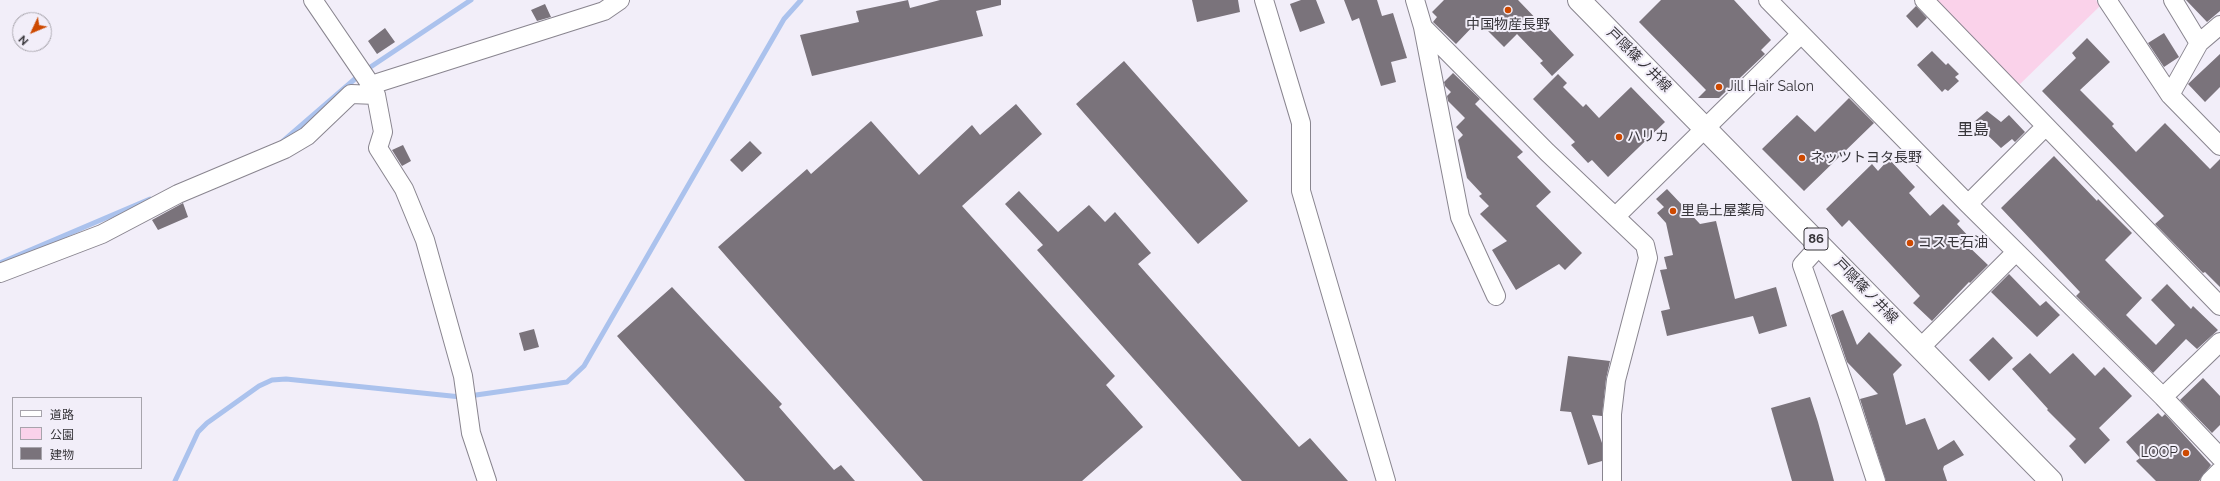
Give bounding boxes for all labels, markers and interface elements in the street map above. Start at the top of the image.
marker: 中国物産長野 [1503,5,1513,15]
north arrow [12,12,52,52]
place label: 中国物産長野 [1466,17,1550,33]
street label: 戸隠篠ノ井線 [1603,24,1675,96]
text: N [16,32,31,48]
place label: Jill Hair Salon [1727,79,1814,95]
marker: Jill Hair Salon [1714,82,1724,92]
district label: 里島 [1957,120,1989,140]
place label: ハリカ [1627,129,1669,145]
marker: ハリカ [1614,132,1624,142]
place label: ネッツトヨタ長野 [1810,150,1922,166]
marker: ネッツトヨタ長野 [1797,153,1807,163]
place label: 里島土屋薬局 [1681,203,1765,219]
marker: 里島土屋薬局 [1668,206,1678,216]
road number: 86 [1804,228,1828,250]
place label: コスモ石油 [1918,235,1988,251]
marker: コスモ石油 [1905,238,1915,248]
street label: 戸隠篠ノ井線 [1831,255,1901,327]
legend [12,397,142,469]
text: 道路 [50,408,74,422]
text: 公園 [50,428,74,442]
place label: LOOP [2141,445,2178,461]
text: 建物 [50,448,74,462]
marker: LOOP [2181,448,2191,458]

